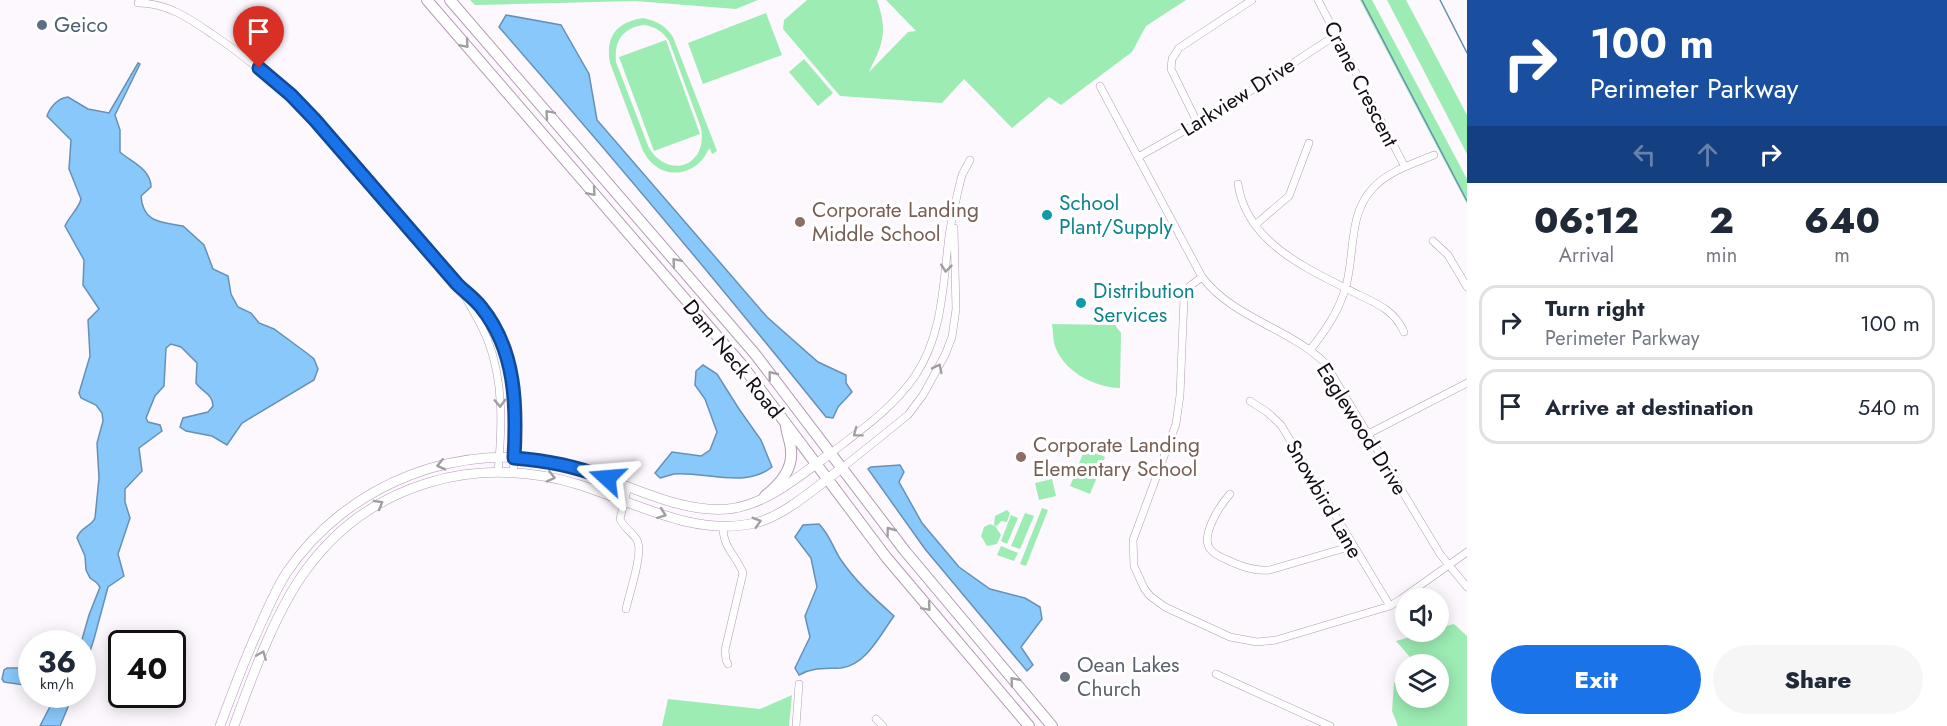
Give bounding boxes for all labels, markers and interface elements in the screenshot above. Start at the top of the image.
pin [233,6,284,68]
place label: Geico [54,10,108,40]
text: 100 m [1590,13,1714,74]
icon: arrive [242,15,275,48]
street label: Crane Crescent [1316,16,1406,152]
marker: Geico [35,18,49,32]
icon: right [1491,24,1569,102]
one-way arrow [458,37,469,48]
street label: Larkview Drive [1175,50,1301,144]
text: Perimeter Parkway [1590,69,1799,108]
one-way arrow [545,110,556,121]
icon: left [1628,138,1661,171]
icon: ahead [1691,138,1724,171]
icon: right [1754,138,1787,171]
one-way arrow [585,185,596,196]
place label: School Plant/Supply [1059,188,1174,242]
text: 06:12 [1534,194,1639,246]
text: 2 [1709,194,1734,246]
text: 640 [1804,194,1880,246]
place label: Corporate Landing Middle School [812,195,979,249]
marker: School Plant/Supply [1040,208,1054,222]
marker: Corporate Landing Middle School [793,215,807,229]
text: Arrival [1559,241,1614,270]
text: min [1706,241,1737,270]
text: m [1834,241,1850,270]
one-way arrow [672,258,683,269]
one-way arrow [940,263,953,272]
place label: Distribution Services [1093,276,1195,330]
text: Turn right [1545,292,1645,324]
street label: Dam Neck Road [676,293,790,425]
marker: Distribution Services [1074,296,1088,310]
icon: right [1494,306,1527,339]
text: 100 m [1860,307,1920,339]
text: Perimeter Parkway [1545,324,1699,353]
street label: Eaglewood Drive [1309,357,1415,501]
one-way arrow [931,363,943,374]
one-way arrow [769,371,780,382]
icon: arrive [1494,390,1527,423]
text: Arrive at destination [1545,391,1754,423]
text: 540 m [1858,391,1920,423]
one-way arrow [493,399,506,408]
one-way arrow [852,425,863,436]
place label: Corporate Landing Elementary School [1033,430,1200,484]
street label: Snowbird Lane [1278,434,1370,564]
position arrow [575,446,639,510]
marker: Corporate Landing Elementary School [1014,450,1028,464]
one-way arrow [436,458,446,471]
one-way arrow [545,470,555,483]
one-way arrow [373,500,383,512]
one-way arrow [655,507,666,519]
one-way arrow [751,517,762,529]
one-way arrow [886,527,897,538]
map controls [1395,588,1449,708]
button: sound [1395,588,1449,642]
one-way arrow [920,601,931,612]
speed limit sign: 40 [108,630,186,708]
text: 36 [38,640,76,683]
button: Exit [1491,645,1701,714]
button: Share [1713,645,1923,714]
place label: Oean Lakes Church [1077,650,1180,704]
one-way arrow [255,651,267,662]
button: layers [1395,654,1449,708]
marker: Oean Lakes Church [1058,670,1072,684]
text: km/h [40,673,74,695]
one-way arrow [1010,677,1021,688]

